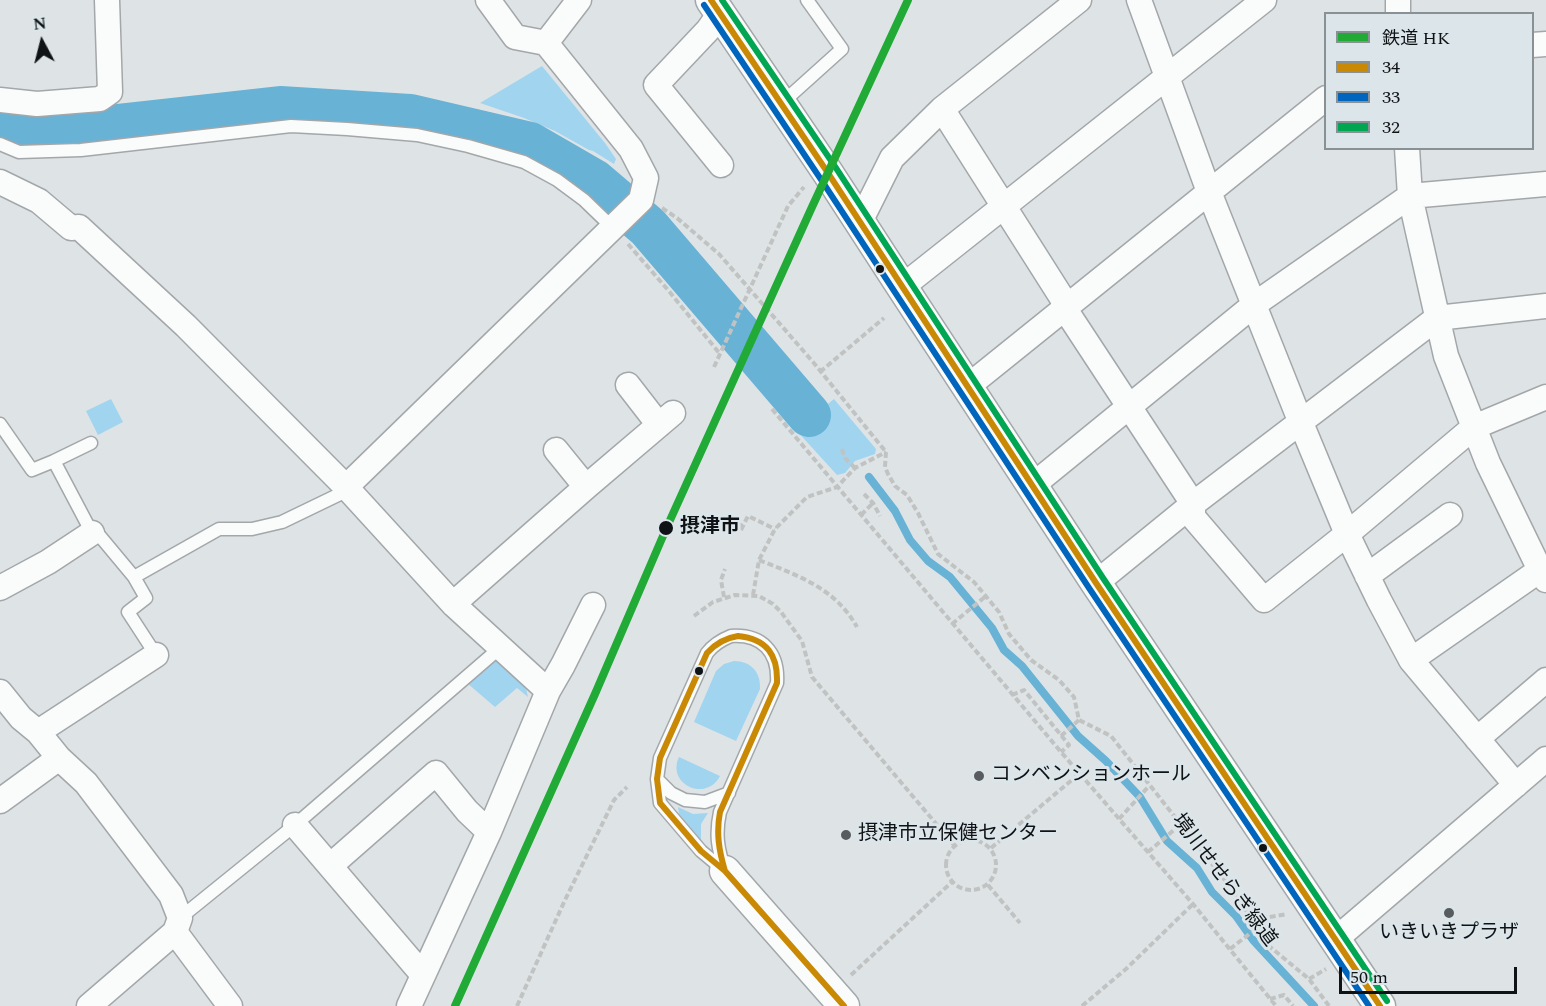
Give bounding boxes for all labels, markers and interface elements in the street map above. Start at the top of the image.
text: N [32,11,48,37]
north arrow [12,12,72,72]
legend [1324,12,1534,150]
text: 鉄道 HK [1382,25,1450,52]
text: 34 [1382,54,1400,81]
text: 33 [1382,84,1400,111]
text: 32 [1382,114,1400,141]
unlabelled marker [874,263,886,275]
place label: 摂津市 [680,516,740,540]
marker: 摂津市 [657,519,675,537]
unlabelled marker [693,665,705,677]
place label: コンベンションホール [991,764,1191,788]
marker: コンベンションホール [972,769,986,783]
street label: 境川せせらぎ緑道 [1165,810,1281,952]
place label: 摂津市立保健センター [858,823,1058,847]
marker: 摂津市立保健センター [839,828,853,842]
unlabelled marker [1257,842,1269,854]
marker: いきいきプラザ [1442,906,1456,920]
place label: いきいきプラザ [1379,922,1519,946]
scale bar [1342,955,1520,993]
text: 50 m [1350,964,1388,991]

